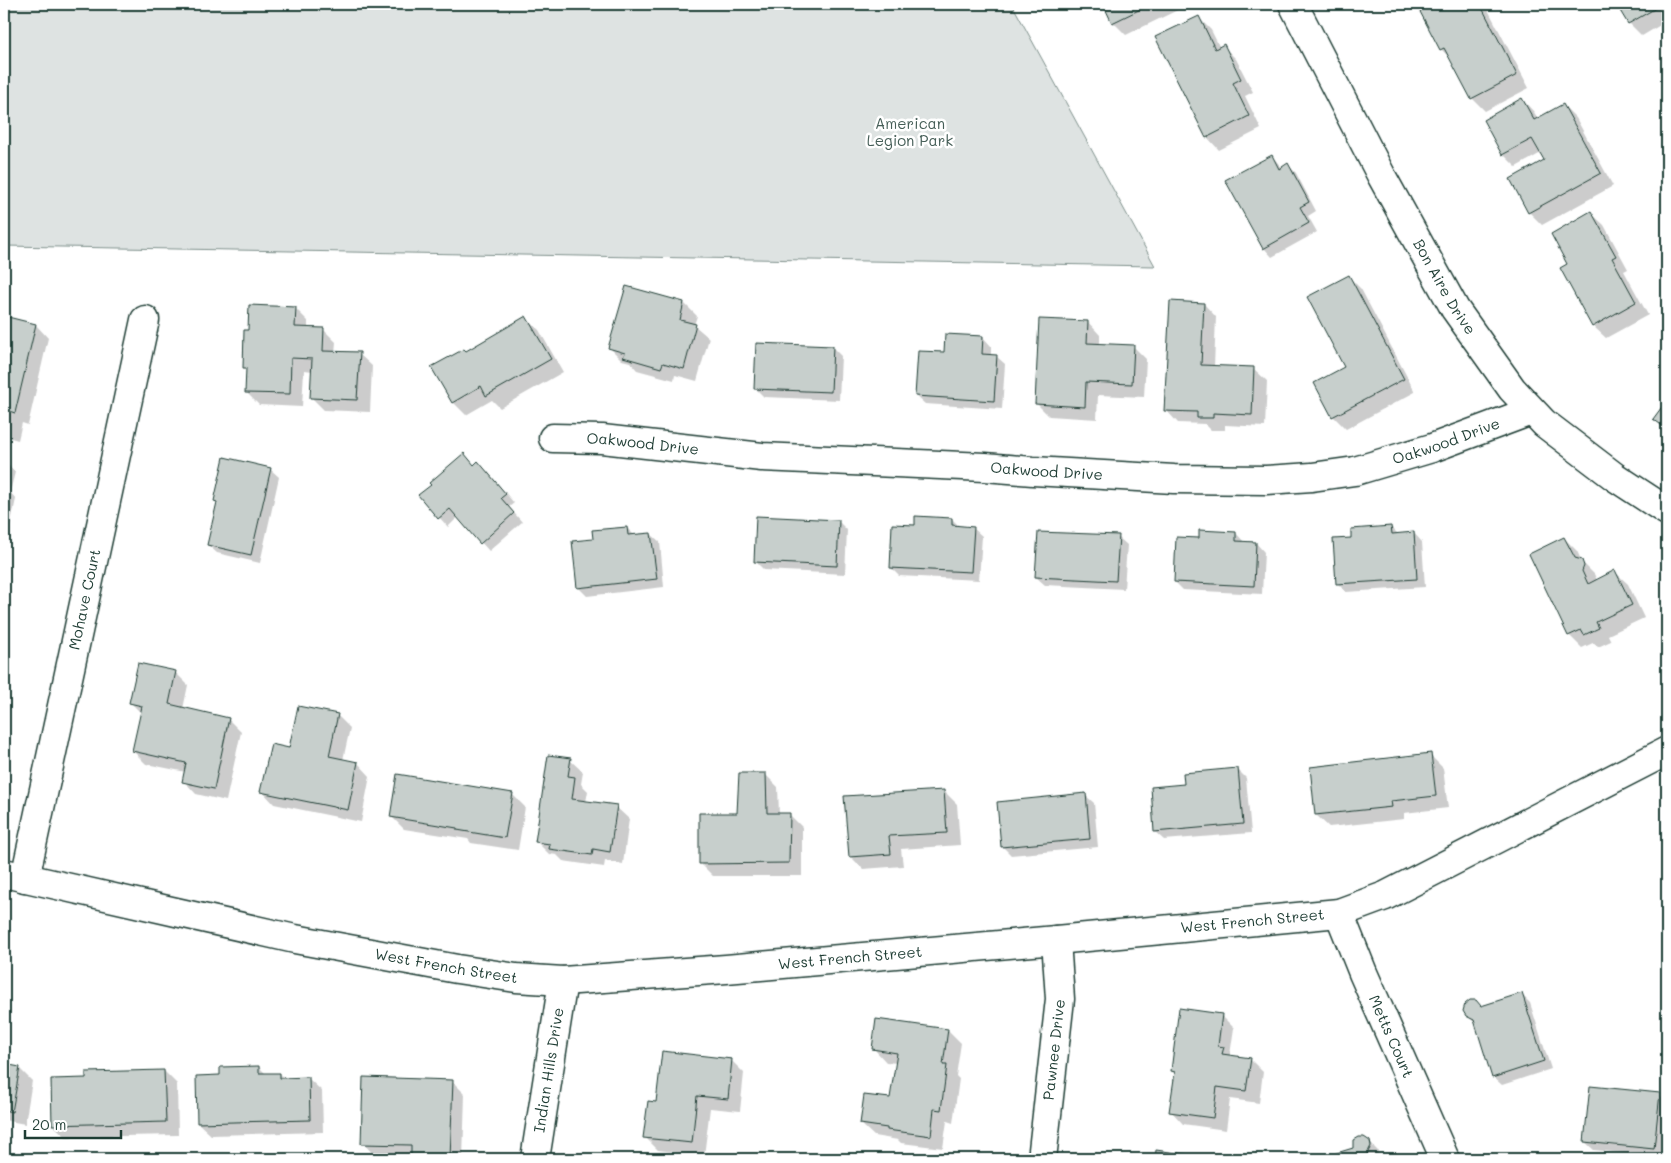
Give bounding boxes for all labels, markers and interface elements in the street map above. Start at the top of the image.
park label: American Legion Park [867,113,953,150]
street label: Bon Aire Drive [1409,235,1481,338]
street label: Oakwood Drive [1390,413,1502,468]
street label: Oakwood Drive [586,428,700,459]
street label: Oakwood Drive [990,456,1103,484]
street label: Mohave Court [63,547,105,651]
street label: West French Street [1179,903,1325,937]
street label: West French Street [777,941,923,973]
street label: West French Street [373,943,519,987]
street label: Metts Court [1365,992,1419,1081]
street label: Pawnee Drive [1038,998,1069,1101]
street label: Indian Hills Drive [528,1006,568,1134]
scale bar [25,1108,121,1140]
text: 20 m [32,1114,66,1134]

